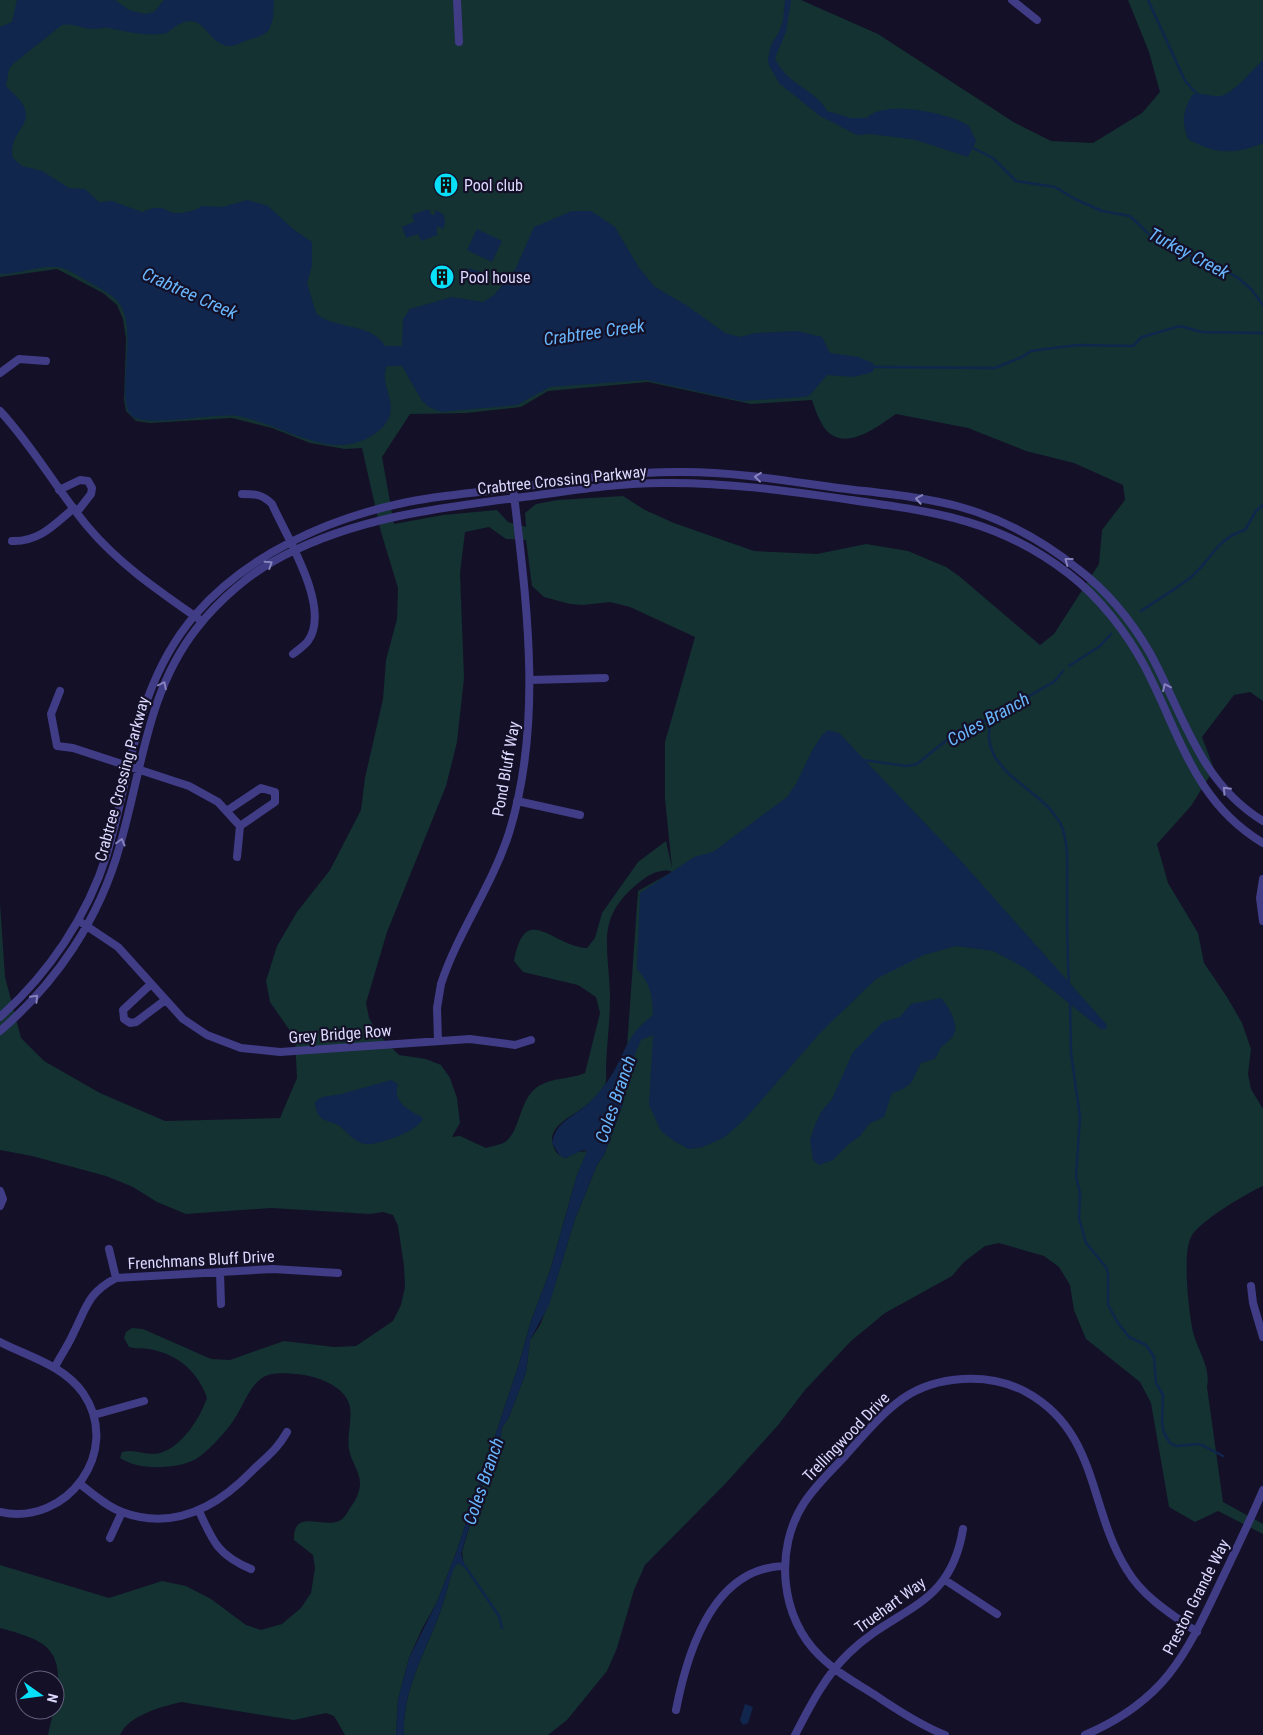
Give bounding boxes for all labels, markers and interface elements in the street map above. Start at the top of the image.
building icon: Pool club [433,172,459,198]
place label: Pool club [464,176,523,195]
water label: Turkey Creek [1145,223,1234,284]
water label: Crabtree Creek [139,263,242,324]
building icon: Pool house [429,264,455,290]
place label: Pool house [460,268,530,287]
water label: Crabtree Creek [542,314,647,349]
street label: Crabtree Crossing Parkway [477,462,648,498]
one-way arrow [754,472,762,483]
one-way arrow [915,494,924,504]
one-way arrow [1065,558,1074,566]
one-way arrow [263,561,272,571]
one-way arrow [157,681,167,690]
one-way arrow [1162,683,1173,692]
water label: Coles Branch [943,688,1033,750]
street label: Crabtree Crossing Parkway [91,694,153,863]
street label: Pond Bluff Way [488,720,524,818]
one-way arrow [1223,787,1232,796]
one-way arrow [116,838,126,846]
one-way arrow [29,994,38,1003]
street label: Grey Bridge Row [288,1021,392,1047]
water label: Coles Branch [590,1053,640,1145]
street label: Frenchmans Bluff Drive [127,1247,275,1273]
street label: Trellingwood Drive [799,1388,893,1486]
water label: Coles Branch [458,1435,508,1527]
street label: Preston Grande Way [1159,1536,1233,1658]
street label: Truehart Way [851,1573,929,1637]
north arrow [15,1670,65,1720]
text: N [44,1692,61,1704]

